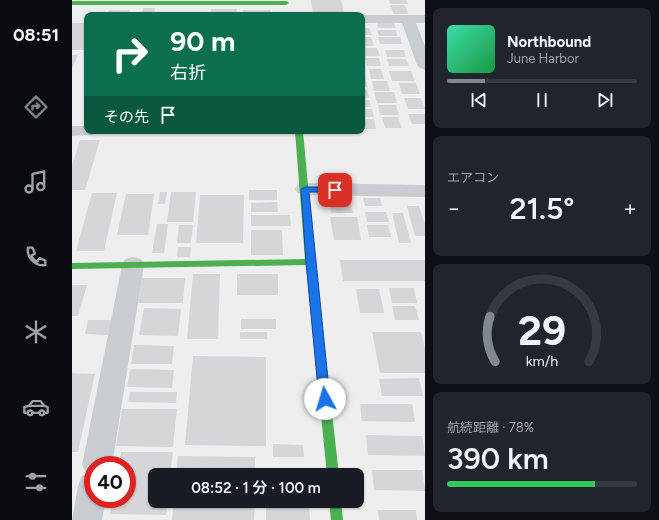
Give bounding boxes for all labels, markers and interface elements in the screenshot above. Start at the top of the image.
text: 08:51 [13,24,59,46]
text: 90 m [170,24,235,58]
icon: right [104,28,156,80]
text: Northbound [507,33,591,51]
text: June Harbor [507,51,579,66]
text: 右折 [170,62,206,84]
icon: previous [468,89,490,111]
icon: pause [531,89,553,111]
icon: next [594,89,616,111]
icon: directions [22,93,50,121]
icon: arrive [157,104,179,126]
text: その先 [104,108,149,126]
icon: music [22,168,50,196]
text: エアコン [447,170,499,185]
pin [318,173,352,207]
icon: arrive [324,179,346,201]
text: 21.5° [509,190,575,227]
text: − [447,195,461,222]
text: + [623,195,637,222]
icon: phone [22,243,50,271]
text: 29 [518,305,566,355]
icon: climate [22,318,50,346]
text: km/h [526,352,558,370]
position arrow [304,378,346,420]
icon: car [22,393,50,421]
text: 航続距離 · 78% [447,420,534,435]
text: 390 km [447,440,549,477]
speed limit sign: 40 [84,456,136,508]
icon: filters [22,468,50,496]
text: 08:52 · 1 分 · 100 m [191,479,321,497]

